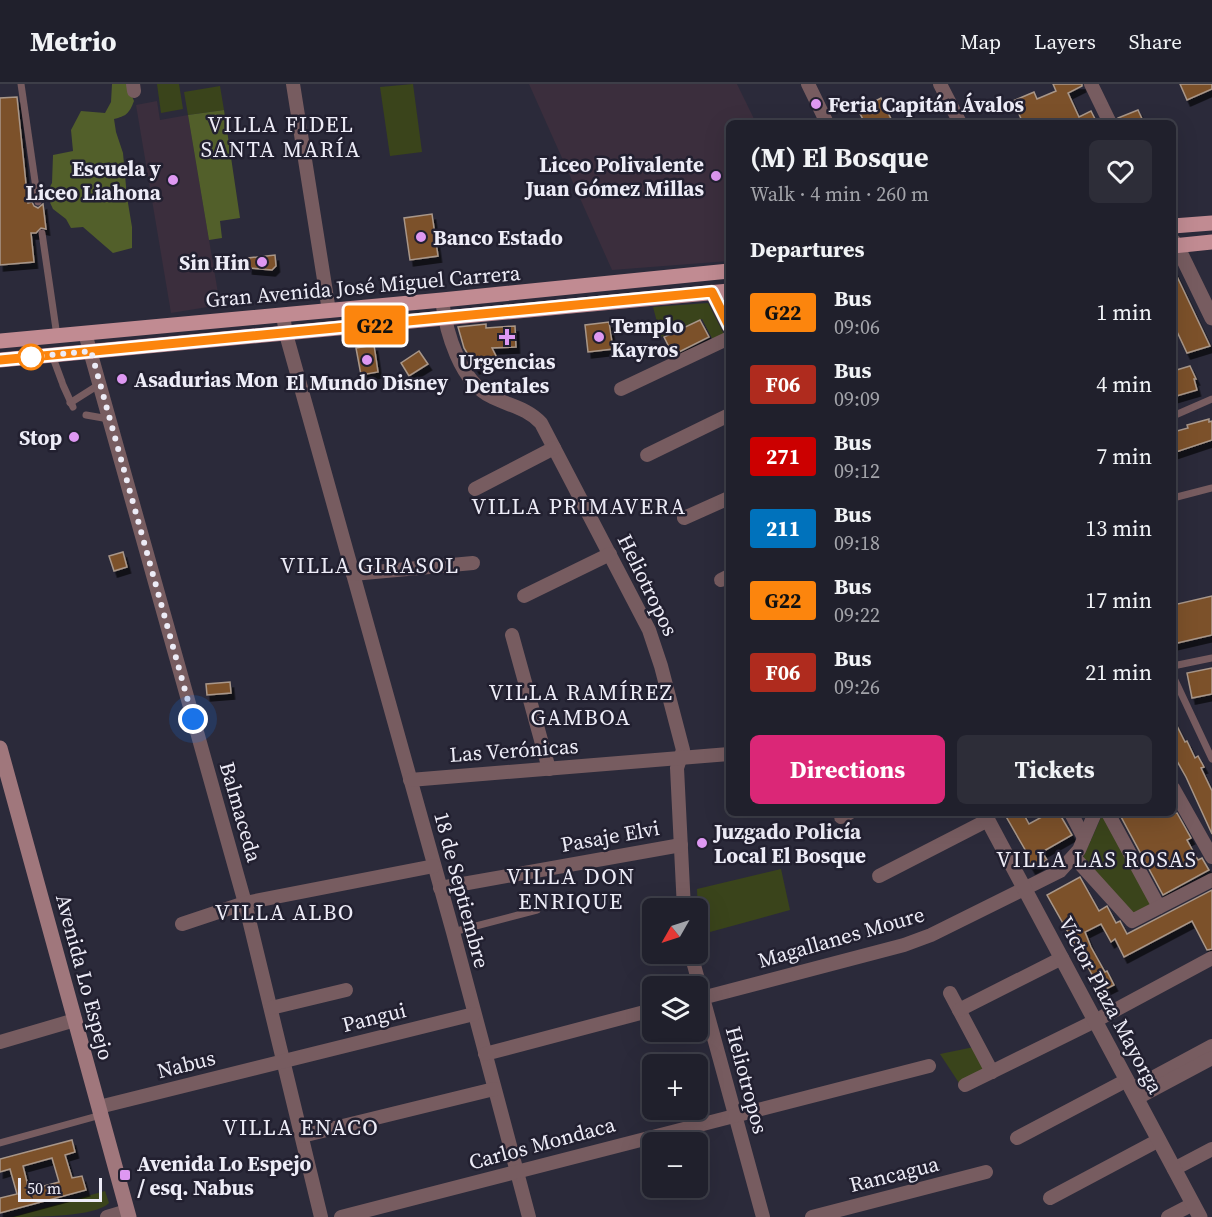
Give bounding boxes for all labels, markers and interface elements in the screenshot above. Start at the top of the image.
text: Metrio [30,22,117,60]
text: Map [960,27,1001,56]
text: Layers [1034,27,1096,56]
text: Share [1129,27,1182,56]
place label: Feria Capitán Ávalos [828,90,1025,119]
marker: Feria Capitán Ávalos [809,97,823,111]
district label: VILLA FIDEL SANTA MARÍA [201,109,361,164]
text: (M) El Bosque [750,138,929,176]
button: heart [1089,140,1152,203]
place label: Liceo Polivalente Juan Gómez Millas [523,150,704,203]
place label: Escuela y Liceo Liahona [26,154,162,207]
marker: Liceo Polivalente Juan Gómez Millas [709,169,723,183]
marker: Escuela y Liceo Liahona [166,173,180,187]
text: Walk · 4 min · 260 m [750,180,929,208]
place label: Banco Estado [433,223,563,252]
marker: Banco Estado [414,230,428,244]
text: Departures [750,234,864,264]
place label: Sin Hin [179,248,250,277]
marker: Sin Hin [255,255,269,269]
street label: Gran Avenida José Miguel Carrera [204,258,522,314]
text: Bus [834,283,871,313]
text: 1 min [1096,297,1152,327]
text: G22 [765,298,801,327]
line badge: G22 [340,306,410,344]
text: G22 [357,311,393,340]
place label: Templo Kayros [611,311,684,364]
text: 09:06 [834,313,880,341]
marker: Urgencias Dentales [498,328,516,346]
marker: Templo Kayros [592,330,606,344]
unlabelled marker [18,344,44,370]
place label: Urgencias Dentales [458,347,556,400]
marker: El Mundo Disney [360,353,374,367]
text: Bus [834,355,871,385]
place label: Asadurias Mon [134,365,279,394]
place label: El Mundo Disney [286,368,449,397]
text: 4 min [1096,369,1152,399]
text: F06 [766,370,800,399]
marker: Asadurias Mon [115,372,129,386]
text: 09:09 [834,385,880,413]
place label: Stop [19,423,62,452]
text: Bus [834,427,871,457]
marker: Stop [67,430,81,444]
text: 7 min [1096,441,1152,471]
text: 271 [766,442,800,471]
text: 09:12 [834,457,880,485]
district label: VILLA PRIMAVERA [471,491,687,521]
text: Bus [834,499,871,529]
text: 13 min [1085,513,1152,543]
text: 211 [766,514,800,543]
street label: Heliotropos [611,529,685,641]
text: 09:18 [834,529,880,557]
district label: VILLA GIRASOL [280,550,460,580]
text: Bus [834,571,871,601]
text: 17 min [1085,585,1152,615]
text: G22 [765,586,801,615]
text: 09:22 [834,601,880,629]
text: Bus [834,643,871,673]
text: 21 min [1085,657,1152,687]
text: F06 [766,658,800,687]
text: 09:26 [834,673,880,701]
district label: VILLA RAMÍREZ GAMBOA [489,677,673,732]
your location [178,704,208,734]
street label: Las Verónicas [449,731,579,769]
button: Directions [750,735,945,804]
button: Tickets [957,735,1152,804]
street label: Balmaceda [213,758,269,866]
street label: 18 de Septiembre [427,809,497,971]
street label: Pasaje Elvi [558,813,662,859]
place label: Juzgado Policía Local El Bosque [712,817,866,870]
marker: Juzgado Policía Local El Bosque [695,836,709,850]
district label: VILLA LAS ROSAS [996,844,1198,874]
district label: VILLA DON ENRIQUE [506,861,636,916]
street label: Avenida Lo Espejo [49,891,121,1063]
district label: VILLA ALBO [215,897,355,927]
north arrow [642,898,708,964]
map controls [642,898,708,1198]
street label: Magallanes Moure [754,899,928,975]
street label: Víctor Plaza Mayorga [1052,911,1170,1099]
button: layers [642,976,708,1042]
street label: Pangui [339,995,409,1039]
street label: Heliotropos [719,1023,775,1137]
street label: Nabus [154,1043,218,1085]
button: + [642,1054,708,1120]
street label: Carlos Mondaca [466,1109,619,1176]
district label: VILLA ENACO [223,1112,379,1142]
button: − [642,1132,708,1198]
place label: Avenida Lo Espejo / esq. Nabus [137,1149,312,1202]
street label: Rancagua [846,1149,942,1199]
marker: Avenida Lo Espejo / esq. Nabus [118,1168,132,1182]
scale bar [18,1175,102,1202]
text: 50 m [27,1177,61,1199]

